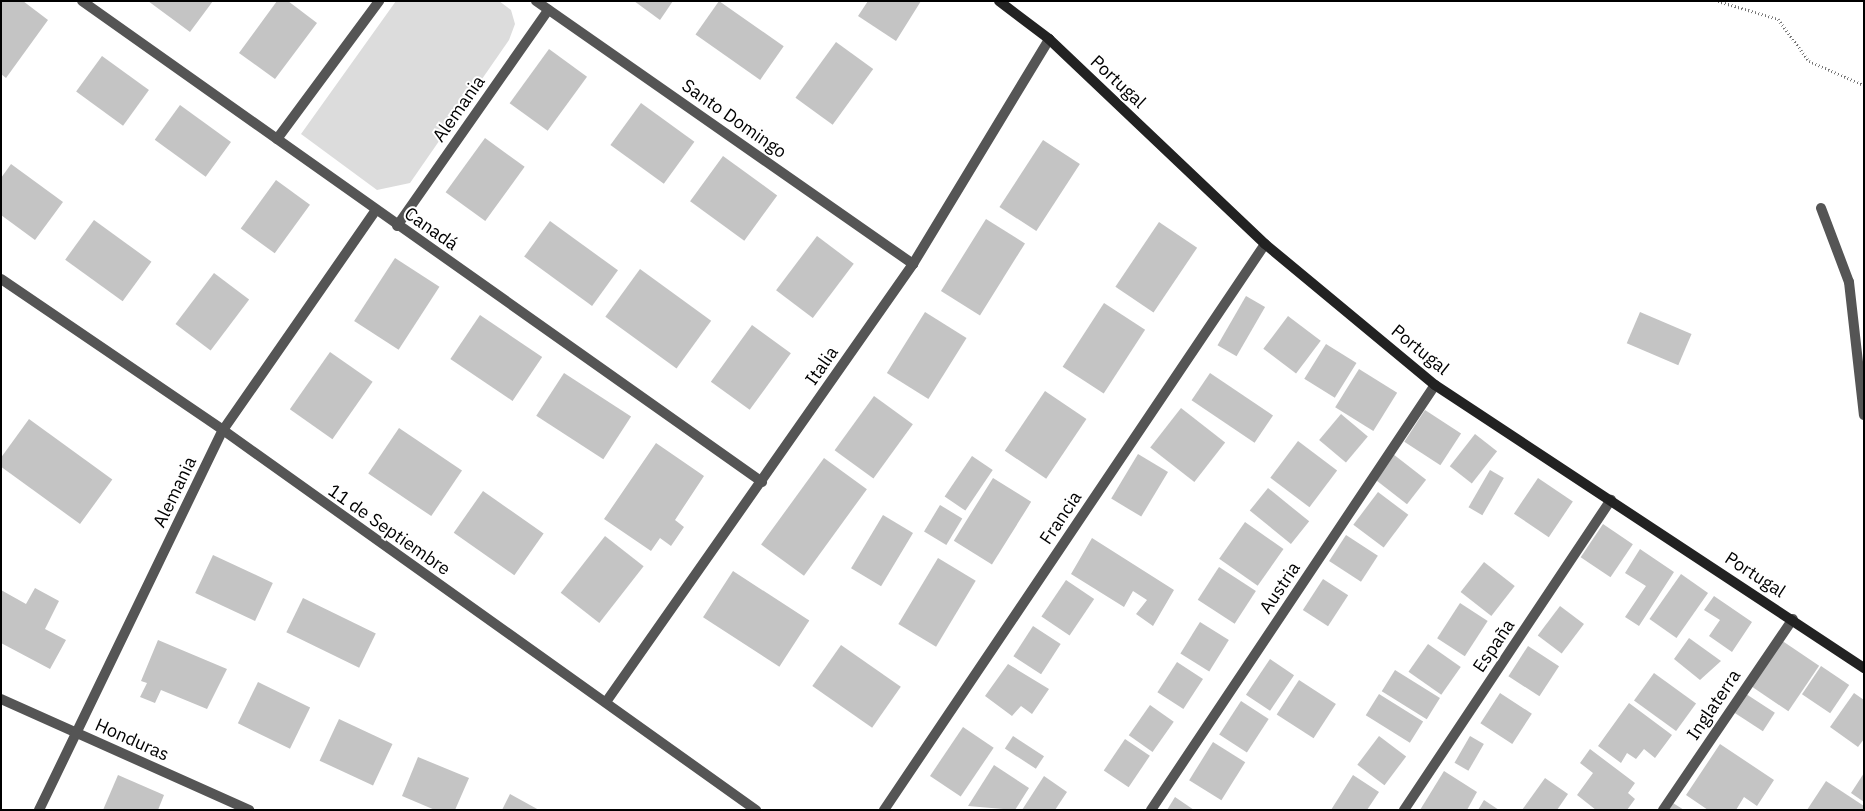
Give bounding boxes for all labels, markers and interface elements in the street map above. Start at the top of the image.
street label: Portugal [1086,51,1150,113]
street label: Alemania [428,72,490,146]
street label: Santo Domingo [677,75,791,163]
street label: Canadá [400,203,462,255]
street label: Portugal [1387,320,1453,380]
street label: Italia [801,343,843,389]
street label: Alemania [149,453,201,531]
street label: 11 de Septiembre [324,480,454,580]
street label: Francia [1035,487,1087,549]
street label: Portugal [1721,547,1789,603]
street label: Austria [1255,558,1305,618]
street label: España [1469,615,1519,677]
street label: Inglaterra [1683,666,1745,744]
street label: Honduras [92,714,172,766]

